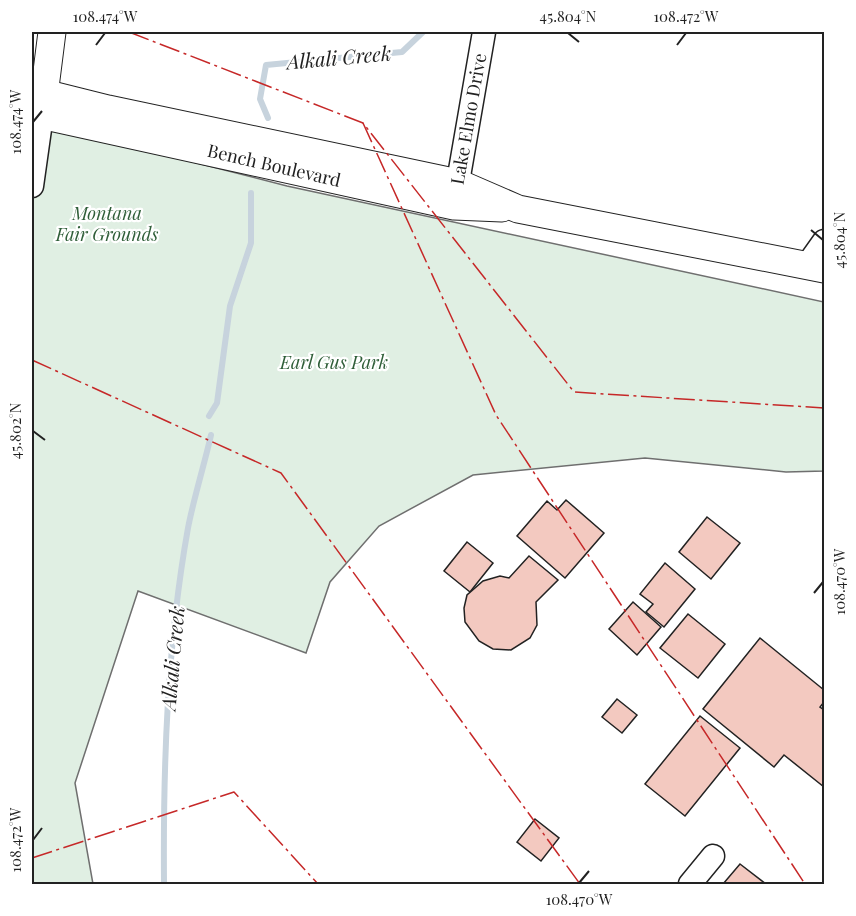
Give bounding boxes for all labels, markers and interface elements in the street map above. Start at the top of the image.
text: 108.474°W [73,6,138,26]
text: 45.804°N [540,6,597,26]
text: 108.472°W [654,6,719,26]
water label: Alkali Creek [284,39,392,75]
street label: Lake Elmo Drive [445,51,491,186]
text: 108.474°W [5,89,25,154]
street label: Bench Boulevard [205,138,344,192]
park label: Montana Fair Grounds [55,201,158,246]
text: 45.804°N [829,211,849,268]
park label: Earl Gus Park [279,350,388,374]
text: 45.802°N [5,402,25,459]
text: 108.470°W [829,548,849,615]
water label: Alkali Creek [153,605,190,713]
text: 108.472°W [5,807,25,872]
text: 108.470°W [546,889,613,909]

